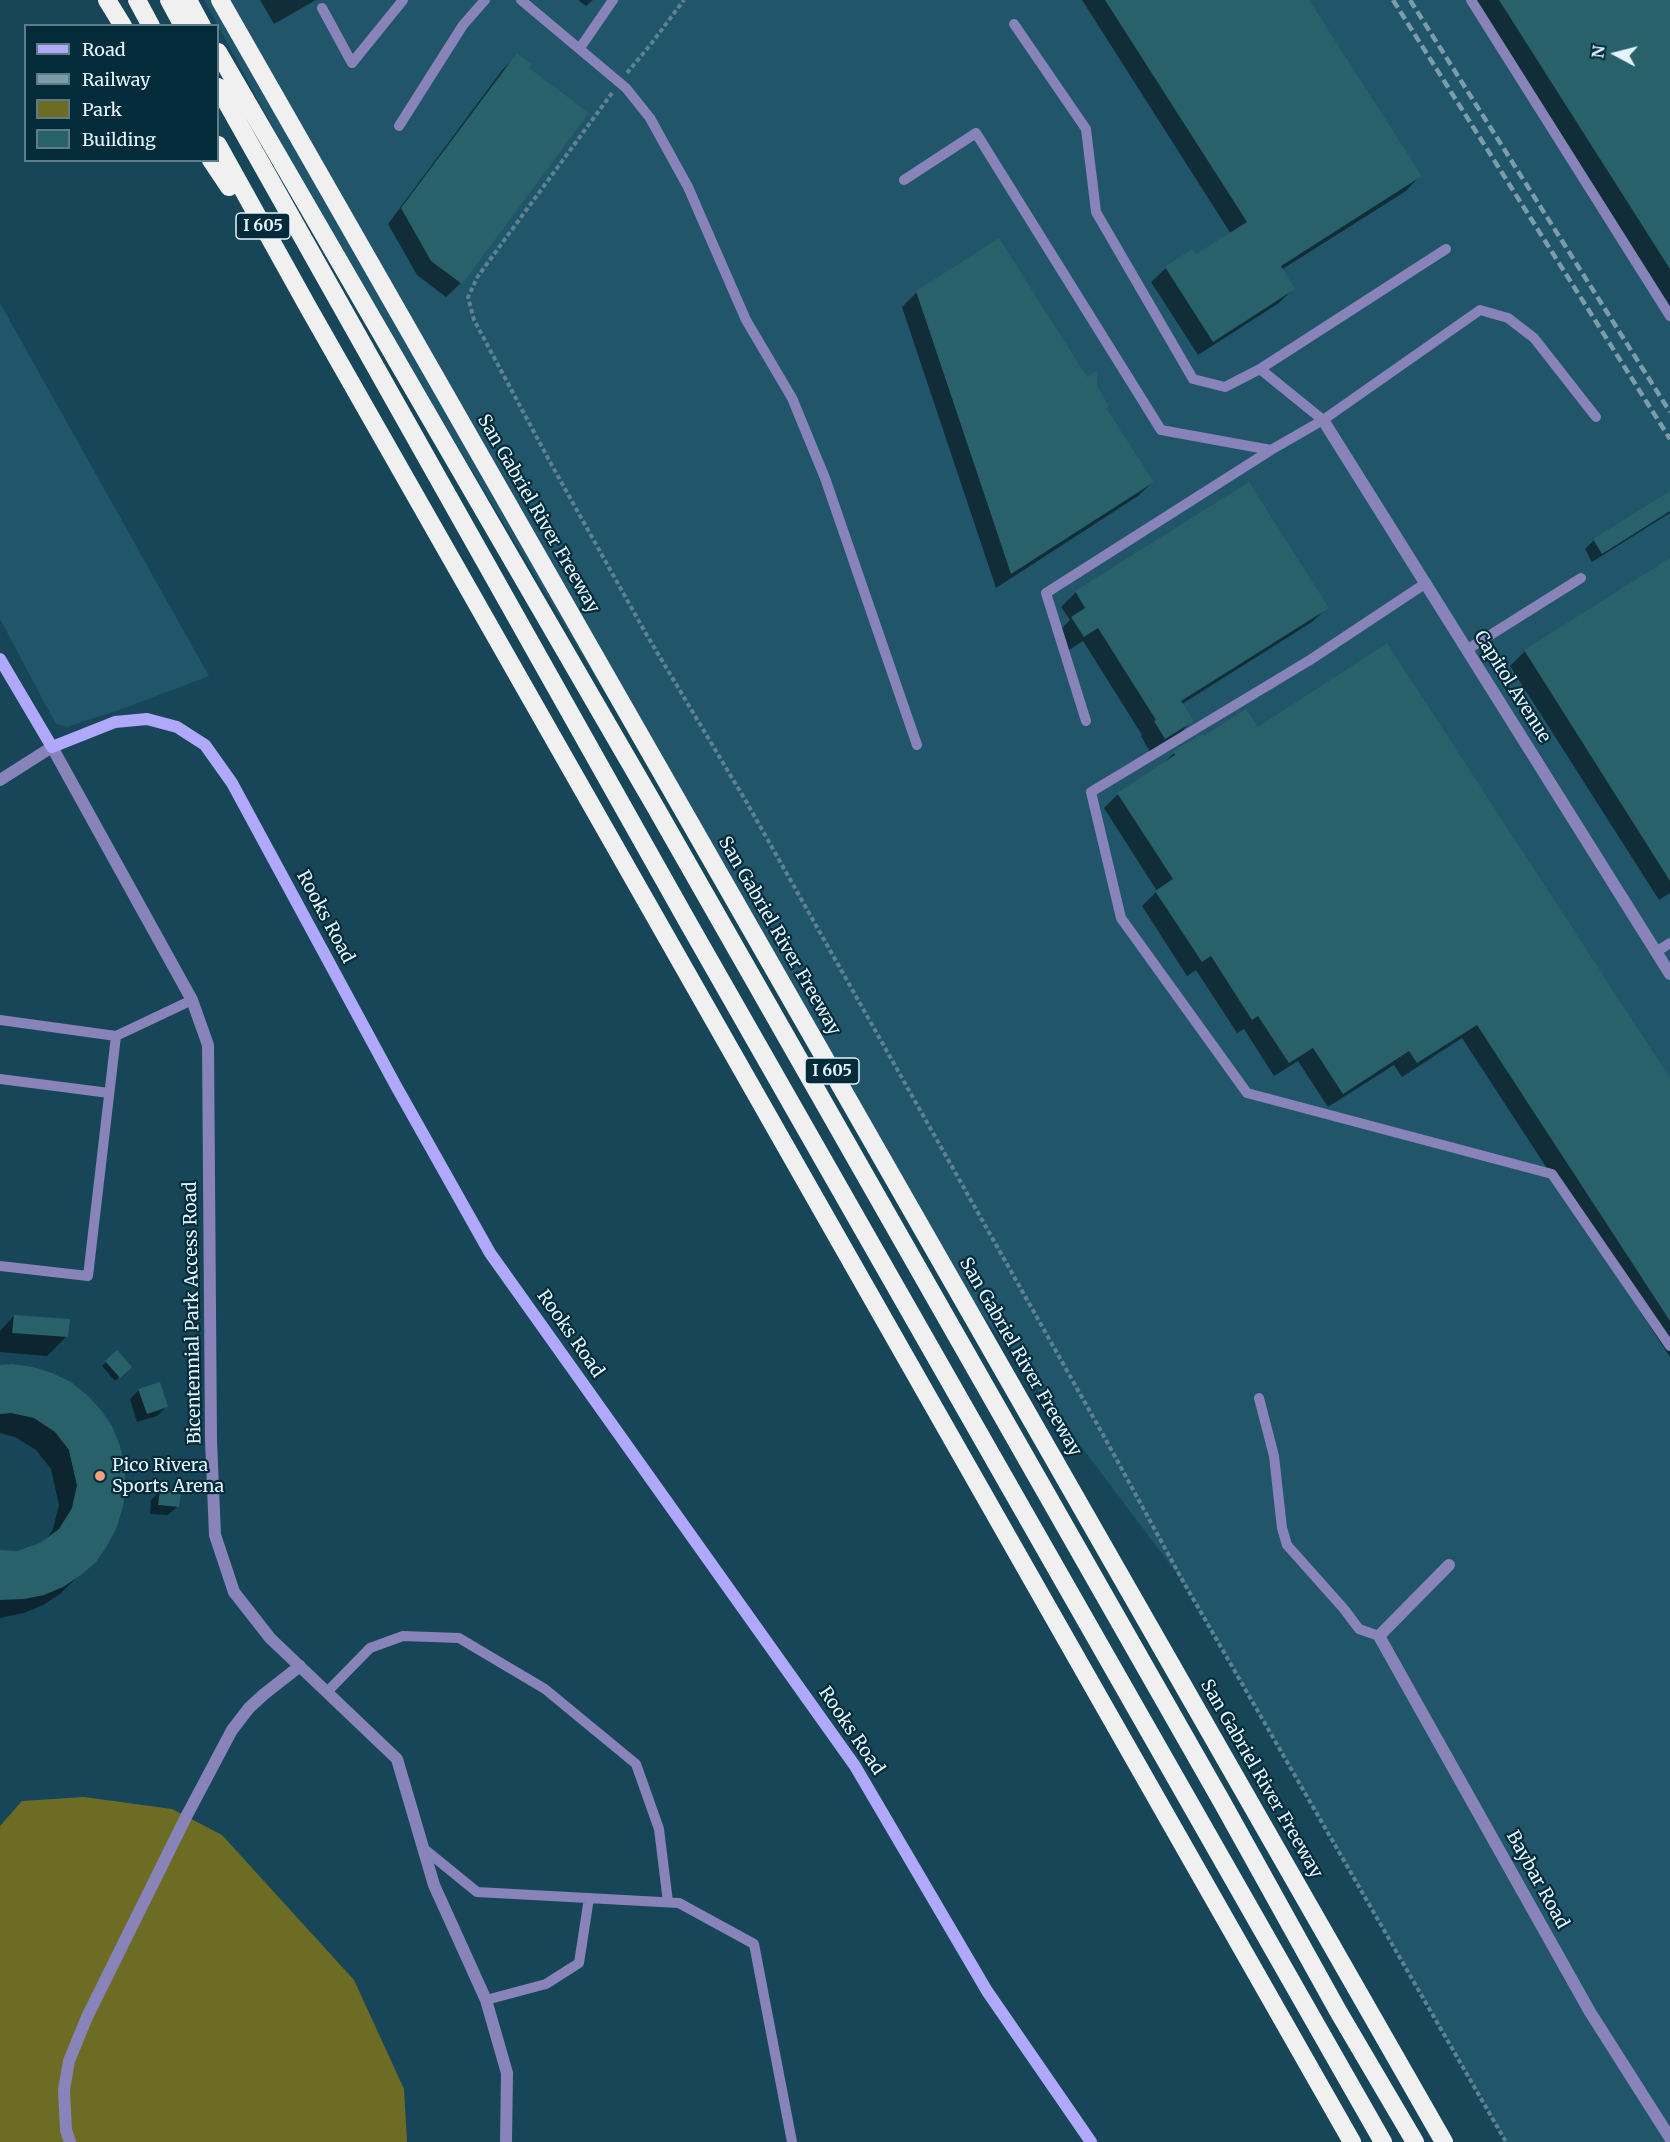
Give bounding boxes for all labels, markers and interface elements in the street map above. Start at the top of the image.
legend [24,24,219,162]
north arrow [1586,24,1646,84]
text: Road [82,38,126,61]
text: N [1587,44,1609,59]
text: Railway [82,68,150,91]
text: Park [82,98,122,121]
text: Building [82,128,156,151]
road number: I 605 [236,213,290,239]
street label: San Gabriel River Freeway [472,411,604,617]
street label: Capitol Avenue [1469,627,1555,747]
street label: San Gabriel River Freeway [713,833,845,1039]
street label: Rooks Road [292,867,358,967]
road number: I 605 [805,1058,859,1084]
street label: Bicentennial Park Access Road [180,1181,206,1445]
street label: San Gabriel River Freeway [954,1254,1086,1460]
street label: Rooks Road [532,1286,608,1382]
place label: Pico Rivera Sports Arena [112,1455,224,1498]
marker: Pico Rivera Sports Arena [93,1469,107,1483]
street label: San Gabriel River Freeway [1195,1676,1327,1882]
street label: Rooks Road [814,1683,888,1779]
street label: Baybar Road [1501,1827,1573,1933]

